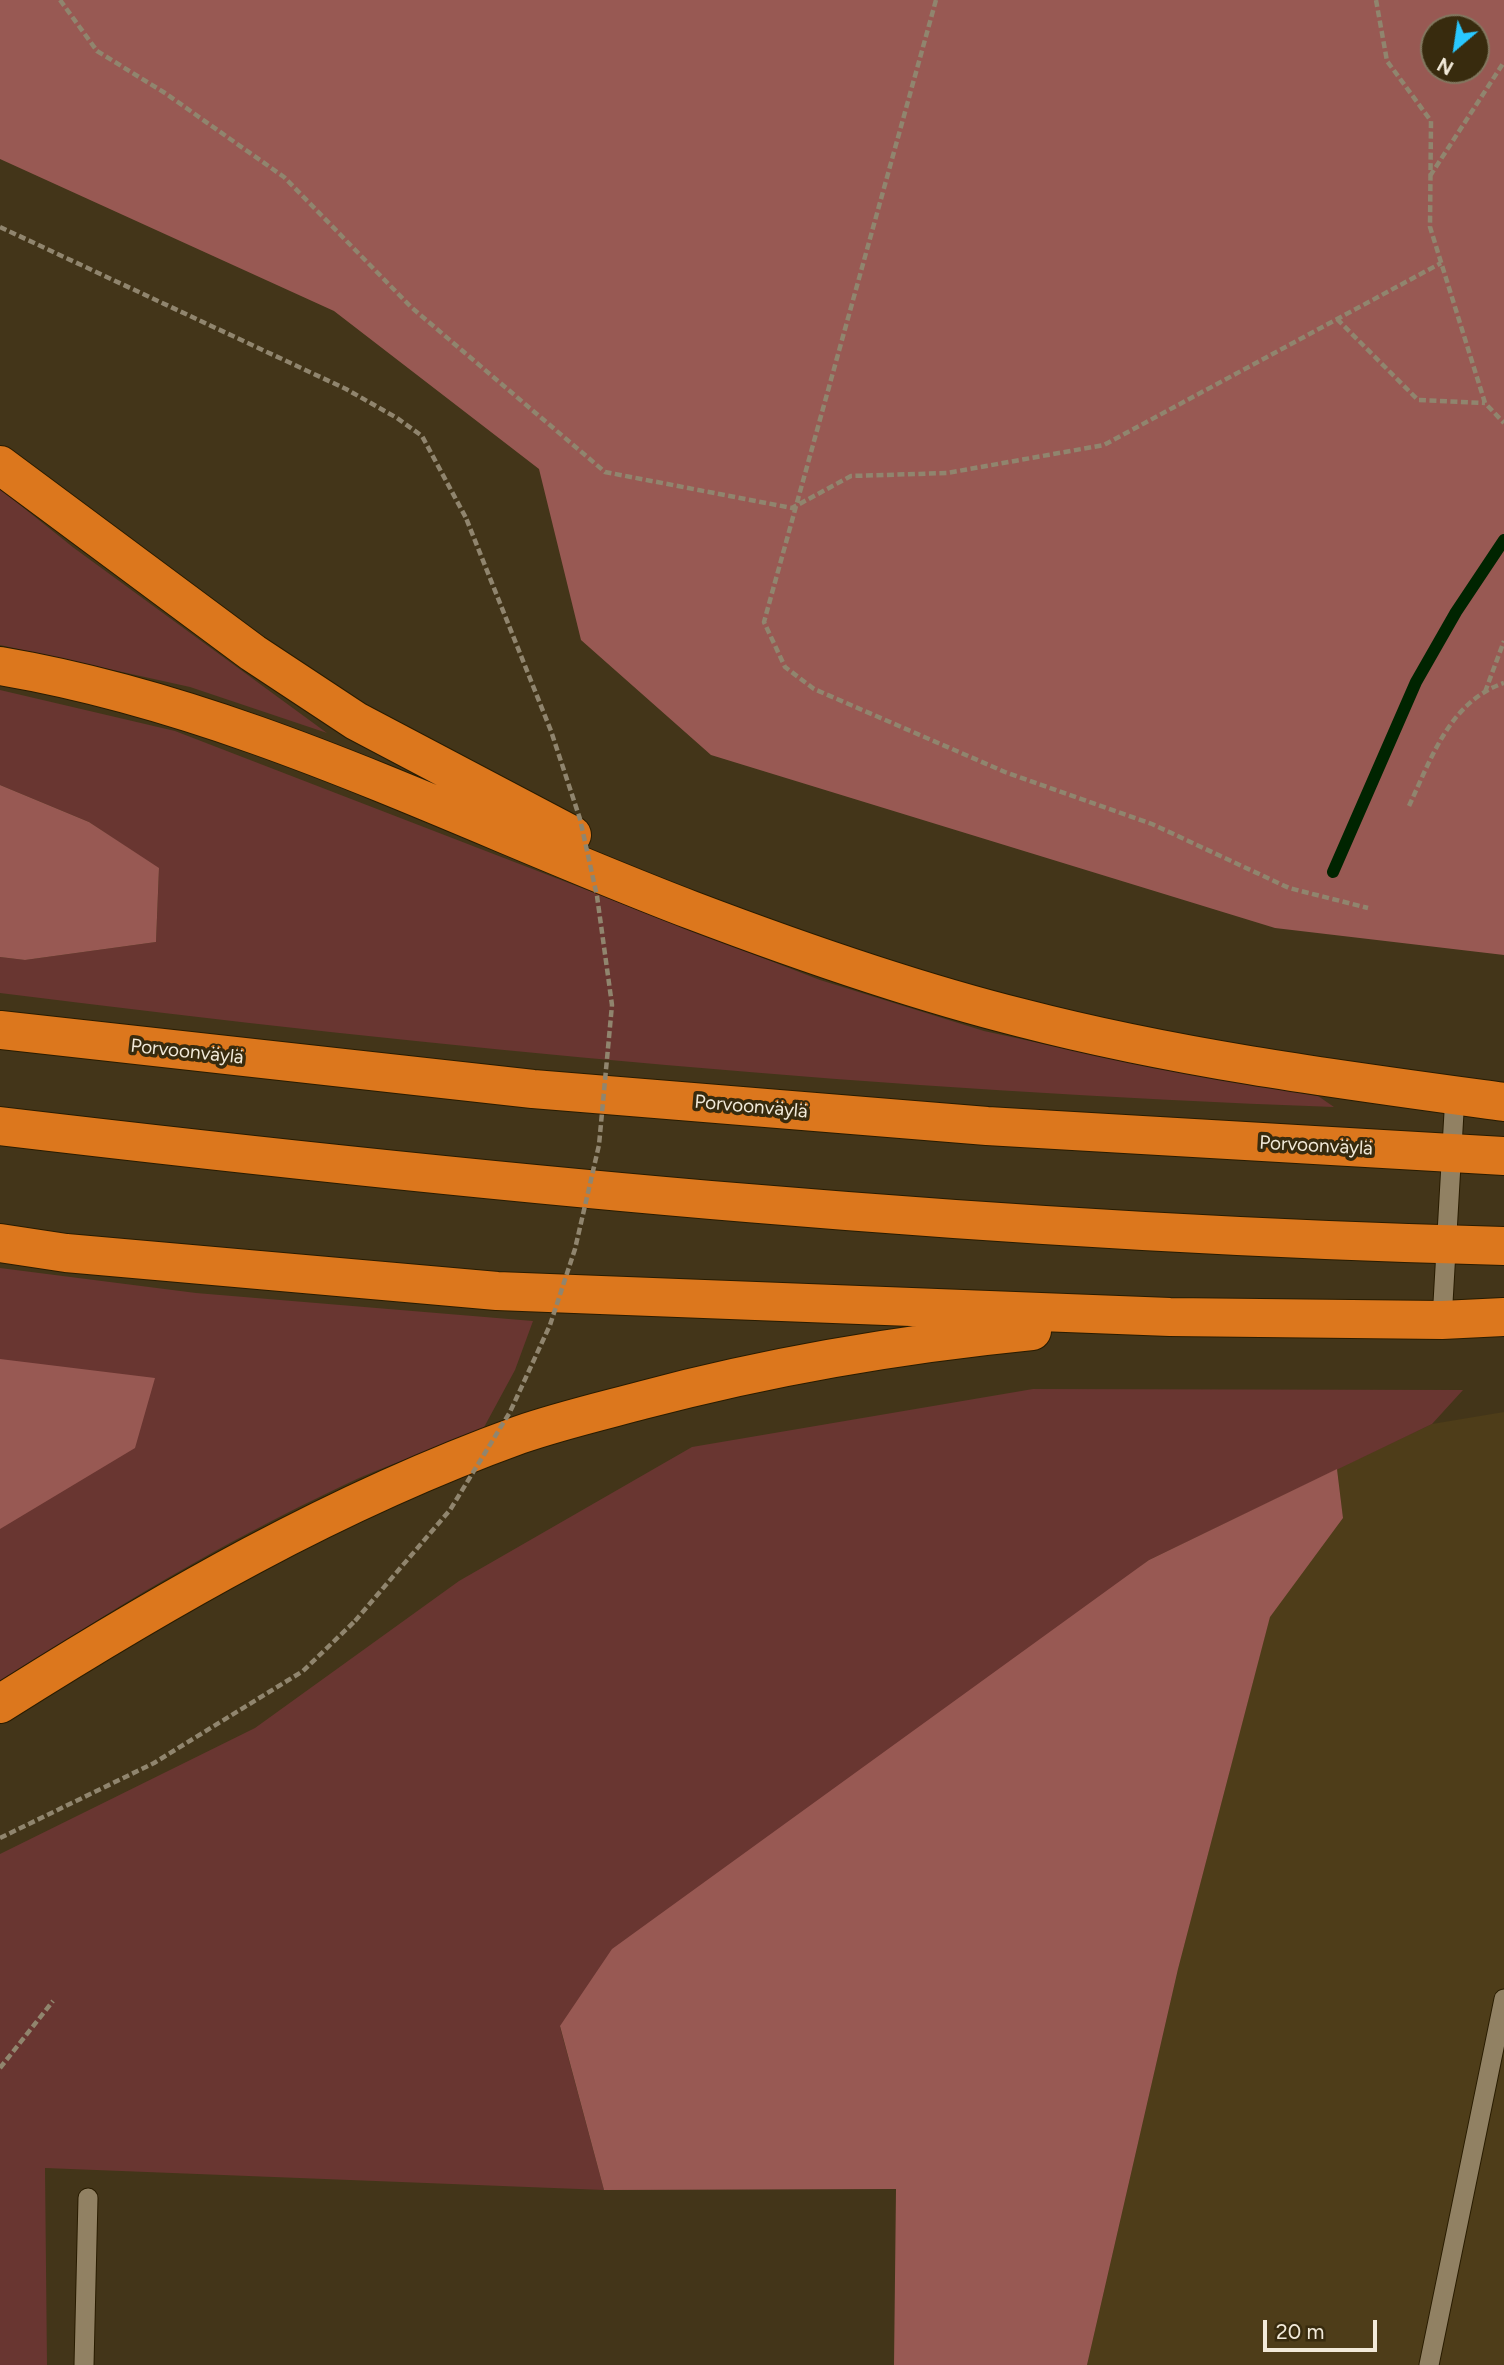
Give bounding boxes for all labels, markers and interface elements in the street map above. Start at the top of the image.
north arrow [1420,14,1490,84]
text: N [1434,52,1458,80]
street label: Porvoonväylä [129,1035,245,1069]
street label: Porvoonväylä [693,1091,809,1123]
street label: Porvoonväylä [1259,1132,1373,1160]
scale bar [1266,2306,1380,2350]
text: 20 m [1276,2319,1324,2344]

